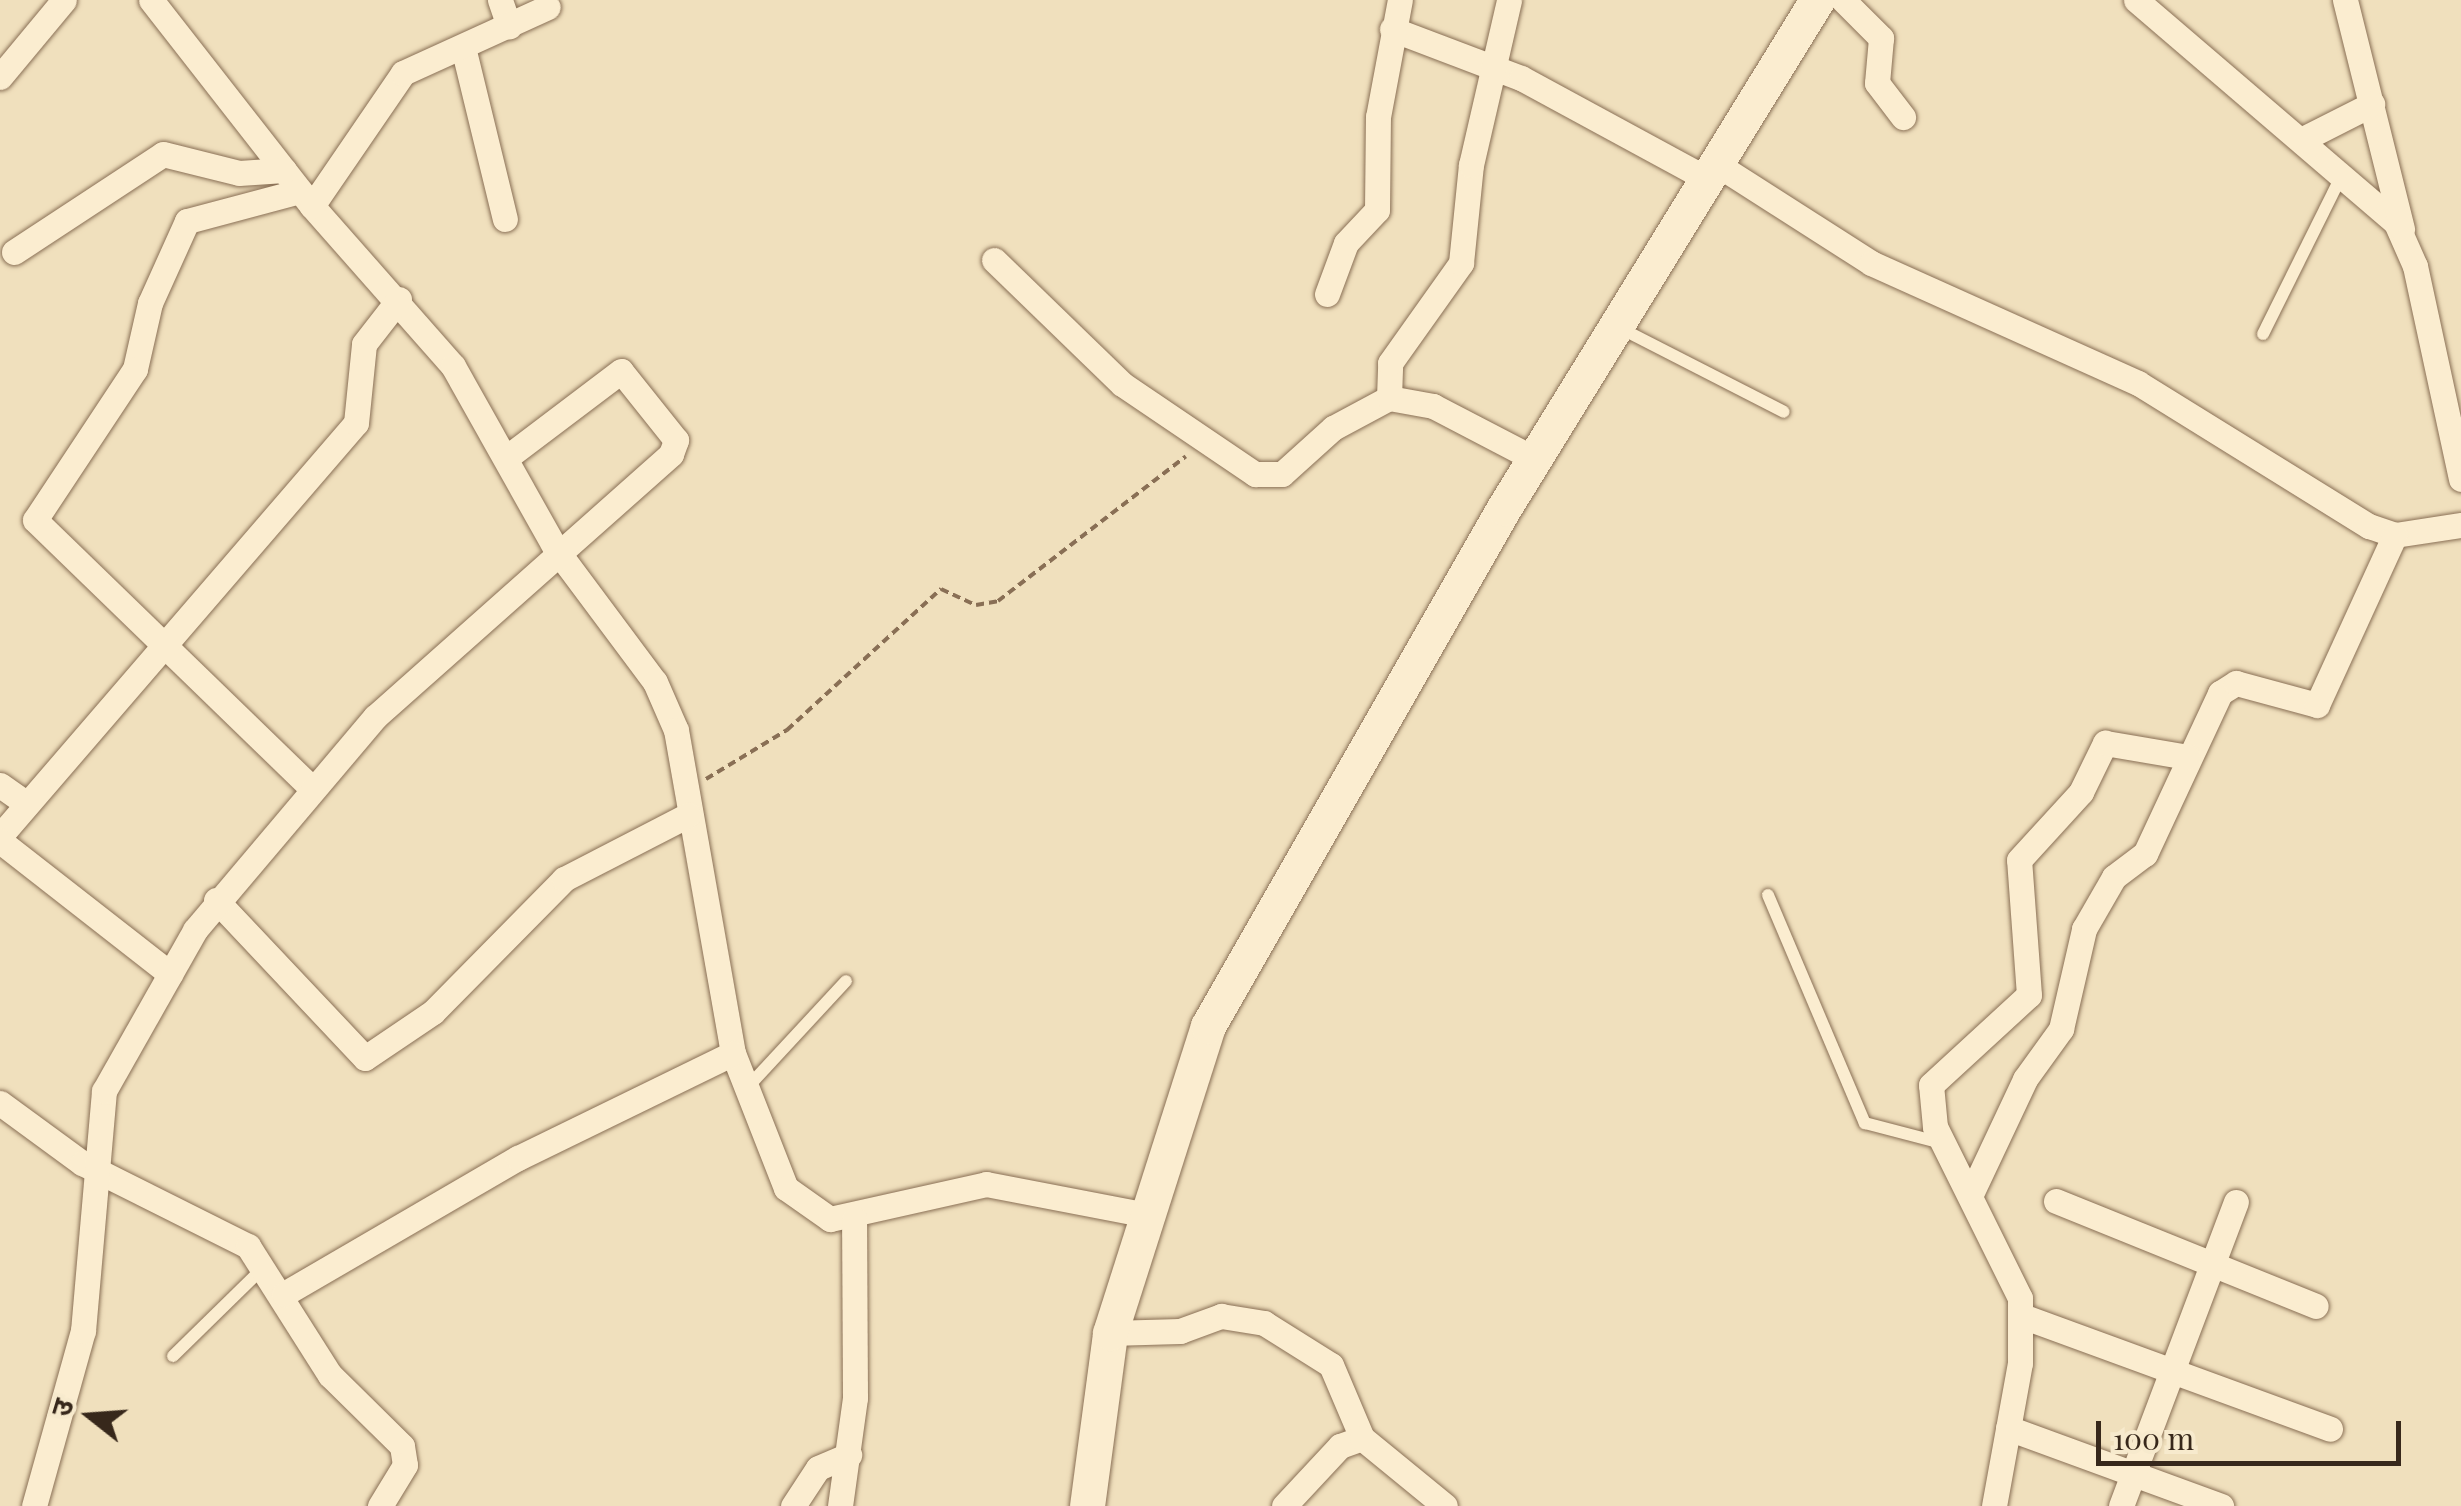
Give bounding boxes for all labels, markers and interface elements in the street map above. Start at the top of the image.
north arrow [40,1366,140,1466]
text: उ [41,1394,81,1420]
scale bar [2101,1401,2406,1463]
text: 100 m [2113,1418,2194,1458]

